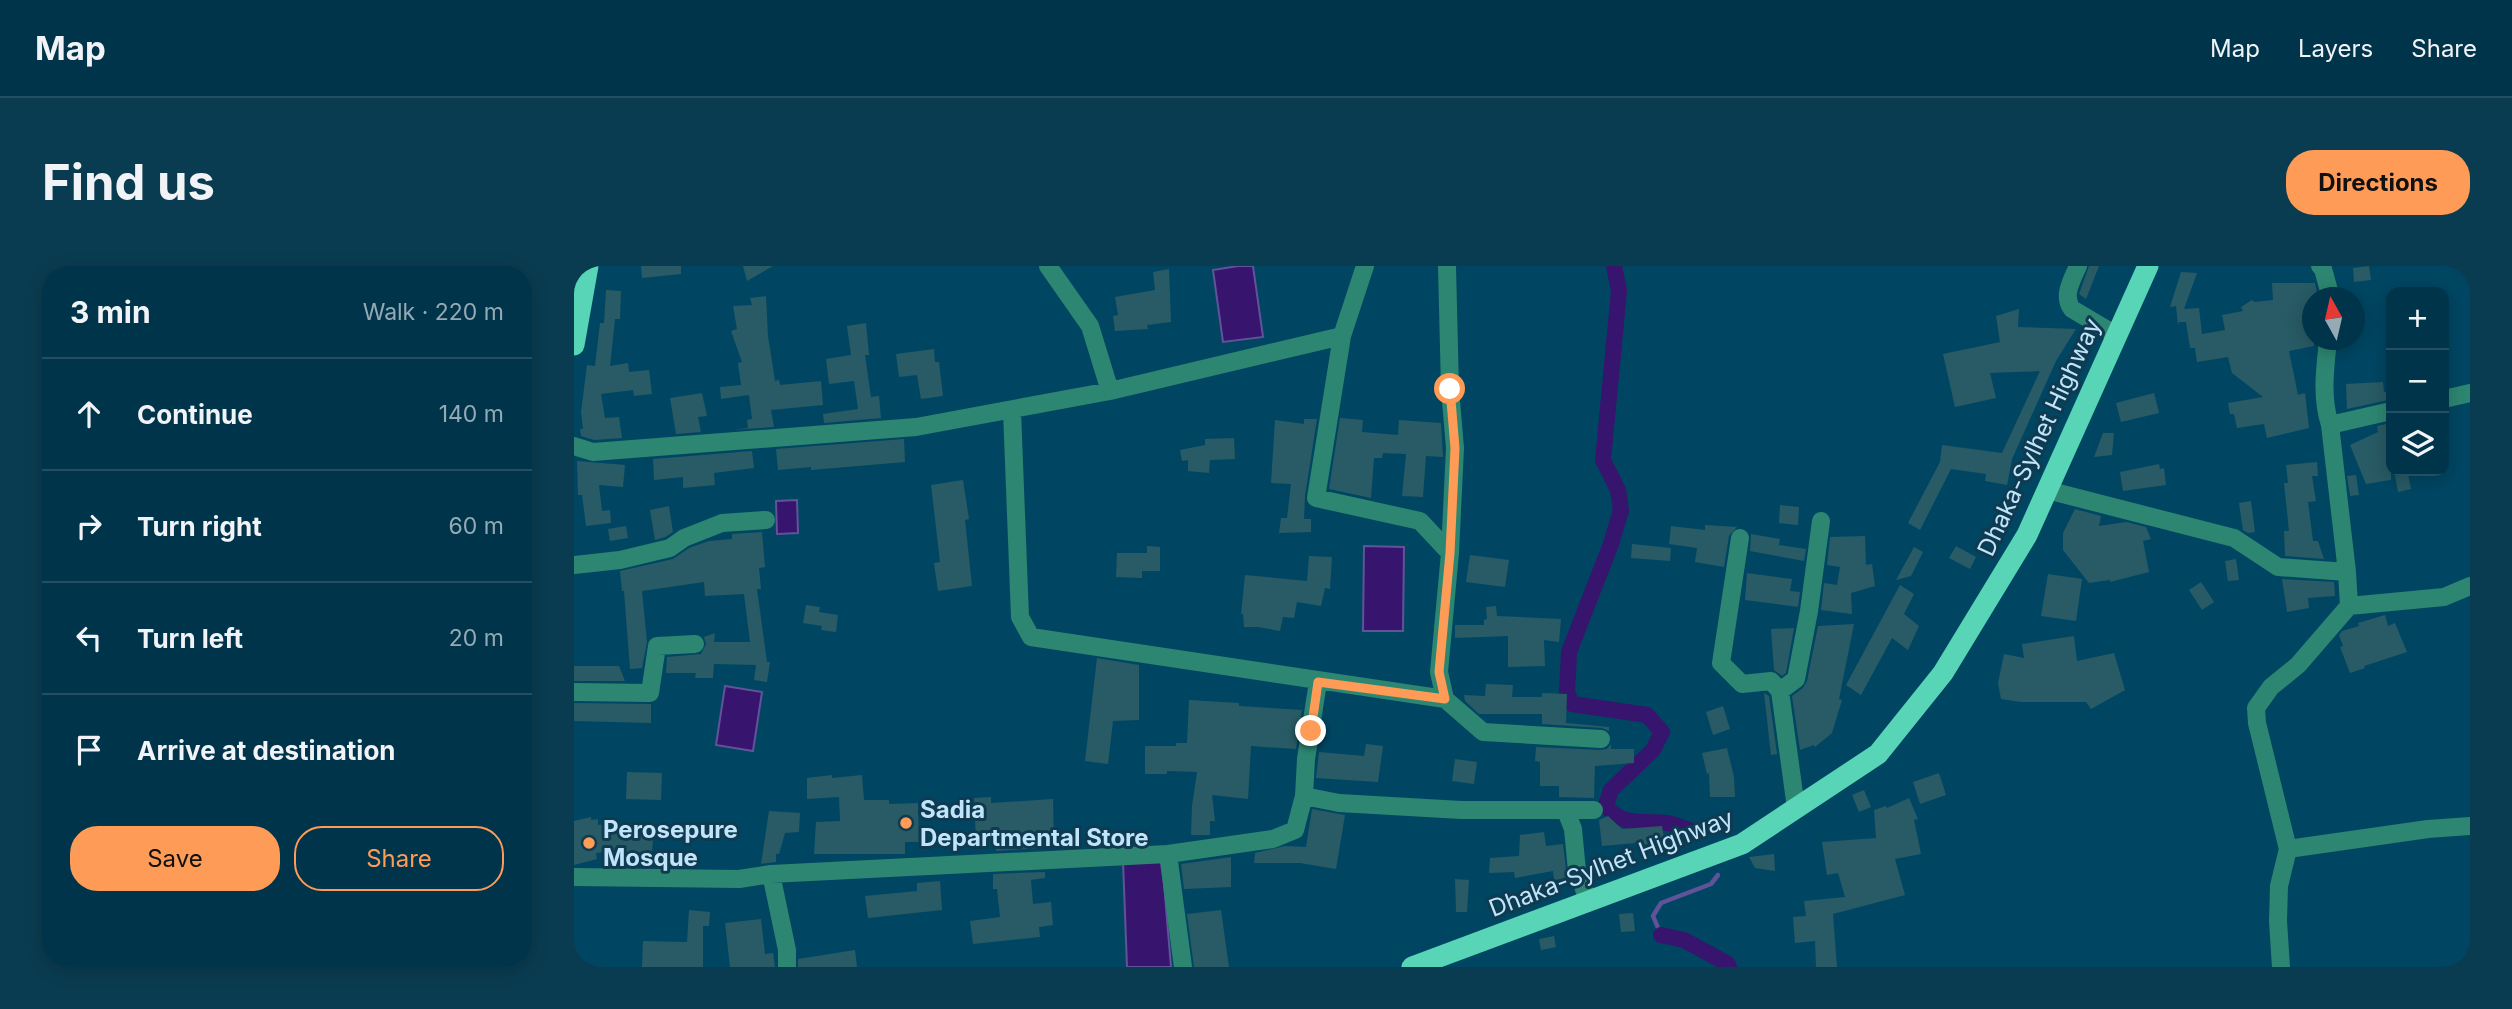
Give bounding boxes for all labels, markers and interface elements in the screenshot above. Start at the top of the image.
text: Map [35,28,106,68]
text: Map [2210,34,2260,63]
text: Layers [2298,34,2373,63]
text: Share [2411,34,2477,63]
button: Directions [2286,150,2470,215]
text: Find us [42,153,215,212]
north arrow [2302,287,2365,350]
map controls [2386,287,2449,476]
button: + [2386,287,2449,350]
text: 3 min [70,294,151,330]
text: Walk · 220 m [363,298,504,326]
street label: Dhaka-Sylhet Highway [1971,313,2107,561]
button: − [2386,350,2449,413]
route start [1434,373,1465,404]
icon: ahead [70,395,108,433]
text: Continue [137,399,253,430]
text: 140 m [439,400,504,428]
button: layers [2386,413,2449,476]
icon: right [70,507,108,545]
text: Turn right [137,511,262,542]
text: 60 m [449,512,504,540]
icon: left [70,619,108,657]
text: Turn left [137,623,243,654]
text: 20 m [449,624,504,652]
route end [1295,715,1326,746]
icon: arrive [70,731,108,769]
text: Arrive at destination [137,735,396,766]
place label: Sadia Departmental Store [920,795,1149,852]
street label: Dhaka-Sylhet Highway [1485,803,1737,923]
place label: Perosepure Mosque [603,815,738,872]
marker: Sadia Departmental Store [898,815,914,831]
button: Save [70,826,280,891]
button: Share [294,826,504,891]
marker: Perosepure Mosque [581,835,597,851]

